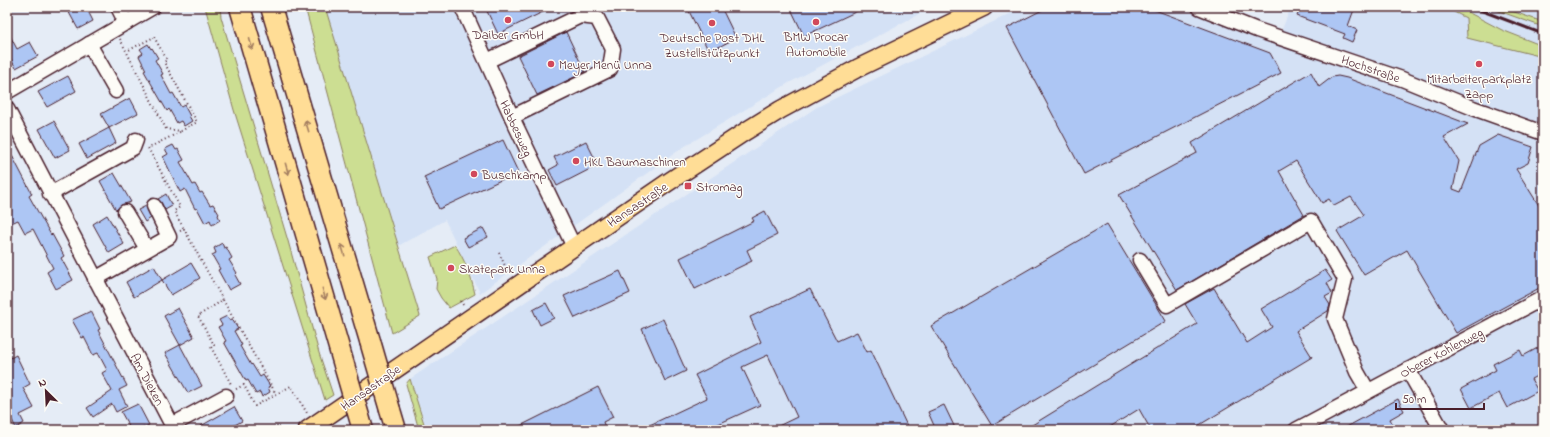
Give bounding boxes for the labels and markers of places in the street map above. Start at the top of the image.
marker: Daiber GmbH [503,15,513,25]
marker: BMW Procar Automobile [811,17,821,27]
marker: Deutsche Post DHL Zustellstützpunkt [707,18,717,28]
place label: Daiber GmbH [471,26,544,45]
place label: BMW Procar Automobile [783,28,849,62]
place label: Deutsche Post DHL Zustellstützpunkt [659,29,764,63]
place label: Meyer Menü Unna [559,56,652,76]
marker: Meyer Menü Unna [546,59,556,69]
marker: Mitarbeiterparkplatz Zapp [1474,59,1484,69]
place label: Mitarbeiterparkplatz Zapp [1427,70,1532,104]
place label: HKL Baumaschinen [584,153,686,172]
marker: HKL Baumaschinen [571,156,581,166]
place label: Buschkamp [481,166,547,185]
marker: Buschkamp [469,169,479,179]
place label: Stromag [696,178,743,198]
marker: Stromag [683,181,693,191]
place label: Skatepark Unna [459,260,545,279]
marker: Skatepark Unna [446,263,456,273]

